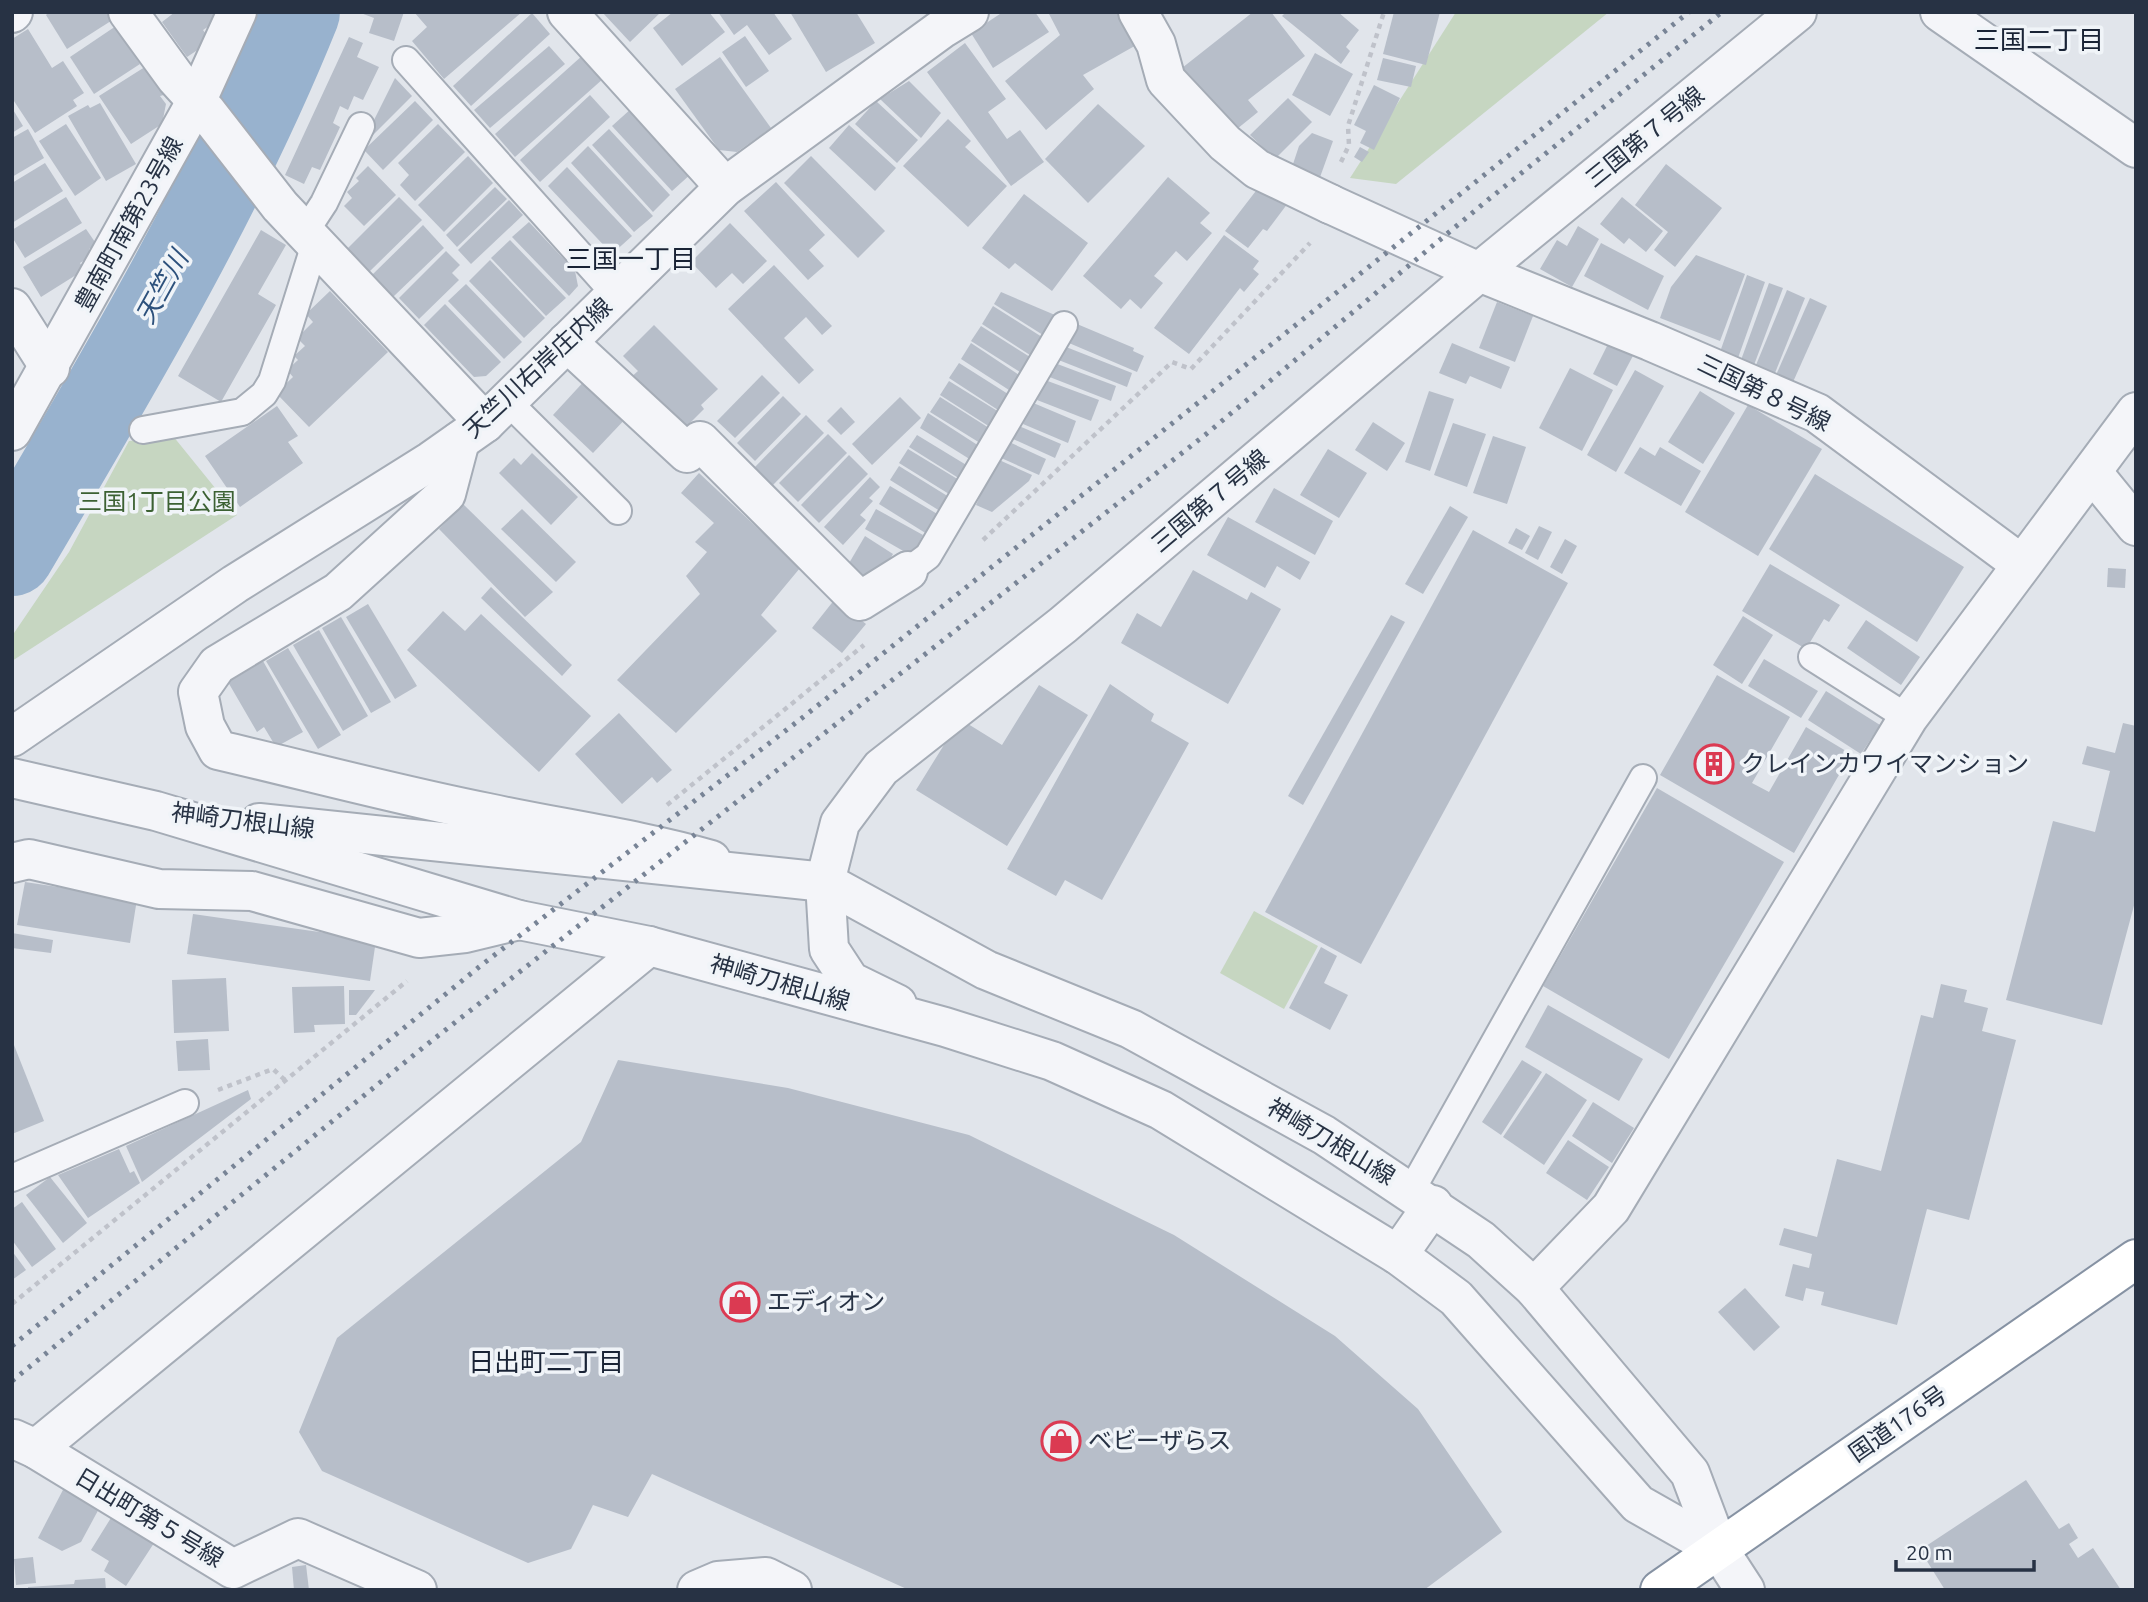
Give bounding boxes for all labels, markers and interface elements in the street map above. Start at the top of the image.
district label: 三国二丁目 [1974,25,2104,54]
street label: 三国第７号線 [1580,81,1709,192]
street label: 豊南町南第23号線 [69,132,188,316]
water label: 天竺川 [130,243,195,328]
district label: 三国一丁目 [566,244,696,273]
street label: 天竺川右岸庄内線 [458,292,617,443]
street label: 三国第８号線 [1694,349,1835,436]
street label: 三国第７号線 [1146,444,1274,557]
park label: 三国1丁目公園 [78,488,236,515]
building icon: クレインカワイマンション [1693,743,1735,785]
place label: クレインカワイマンション [1741,750,2029,777]
street label: 神崎刀根山線 [170,798,316,843]
street label: 神崎刀根山線 [707,950,853,1015]
street label: 神崎刀根山線 [1263,1093,1400,1190]
shop icon: エディオン [719,1281,761,1323]
place label: エディオン [767,1288,885,1315]
district label: 日出町二丁目 [468,1347,624,1376]
street label: 国道176号 [1844,1380,1952,1467]
shop icon: ベビーザらス [1040,1420,1082,1462]
place label: ベビーザらス [1088,1427,1232,1454]
street label: 日出町第５号線 [70,1463,228,1572]
scale bar [1896,1528,2034,1572]
text: 20 m [1906,1540,1953,1564]

